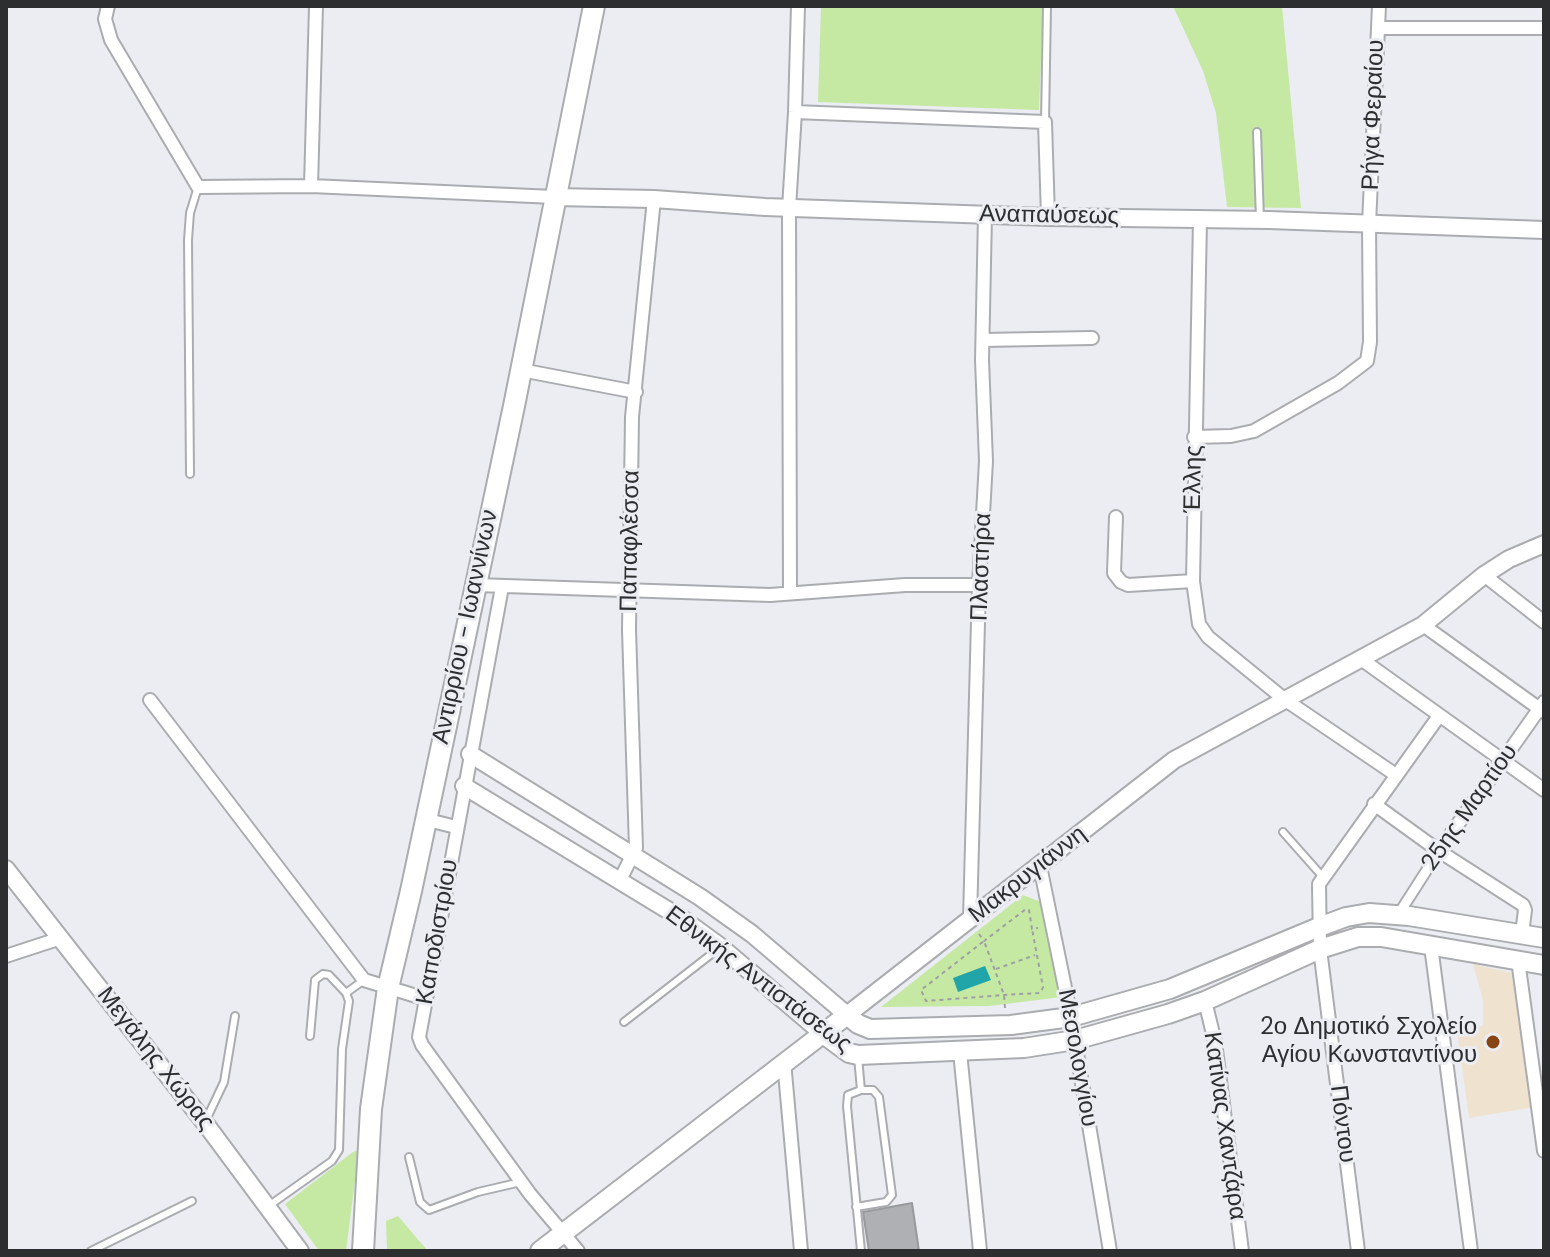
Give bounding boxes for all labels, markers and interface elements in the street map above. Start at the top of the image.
street label: Ρήγα Φεραίου [1357,39,1391,191]
street label: Αναπαύσεως [979,200,1119,232]
street label: Έλλης [1179,445,1209,513]
street label: Παπαφλέσσα [615,470,647,612]
street label: Αντιρρίου - Ιωαννίνων [427,507,505,747]
street label: Πλαστήρα [966,513,998,621]
street label: 25ης Μαρτίου [1416,739,1524,877]
street label: Μακρυγιάννη [964,820,1092,930]
street label: Καποδιστρίου [411,857,465,1007]
street label: Εθνικής Αντιστάσεως [659,900,857,1060]
street label: Μεγάλης Χώρας [90,982,220,1136]
street label: Μεσολογγίου [1051,987,1103,1129]
place label: 2ο Δημοτικό Σχολείο Αγίου Κωνσταντίνου [1260,1014,1477,1070]
street label: Κατίνας Χαντζάρα [1197,1030,1251,1222]
marker: 2ο Δημοτικό Σχολείο Αγίου Κωνσταντίνου [1484,1033,1502,1051]
street label: Πόντου [1323,1083,1361,1165]

